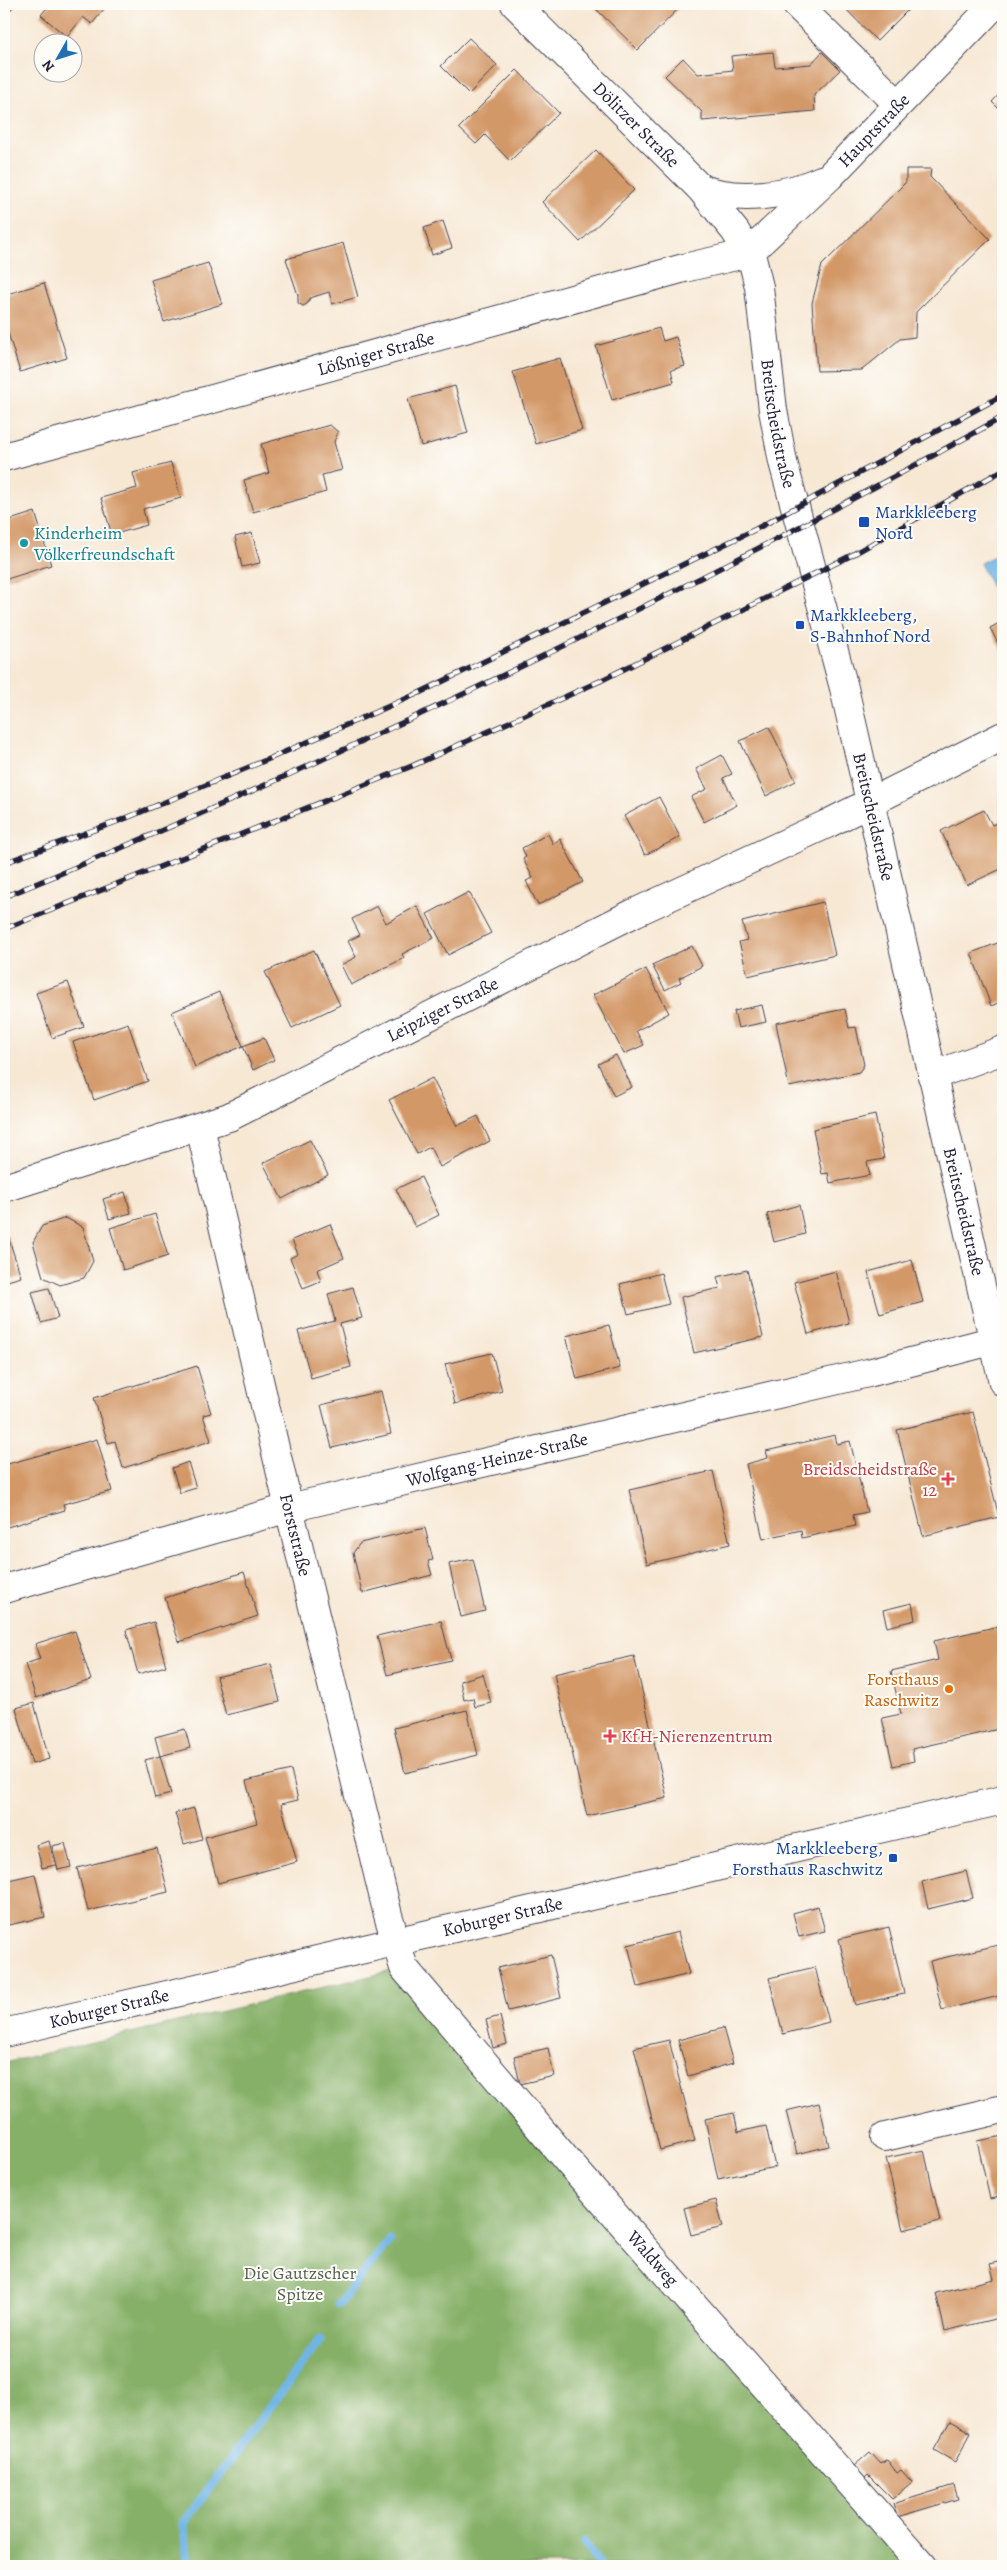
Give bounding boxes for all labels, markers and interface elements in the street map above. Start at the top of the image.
north arrow [32,32,82,82]
text: N [38,56,59,76]
street label: Dölitzer Straße [588,76,685,173]
street label: Hauptstraße [833,88,915,173]
street label: Lößniger Straße [315,326,437,381]
street label: Breitscheidstraße [755,358,802,491]
place label: Markkleeberg Nord [875,500,977,545]
marker: Markkleeberg Nord [857,515,871,529]
place label: Kinderheim Völkerfreundschaft [33,521,175,566]
marker: Kinderheim Völkerfreundschaft [18,537,30,549]
place label: Markkleeberg, S-Bahnhof Nord [810,603,931,648]
marker: Markkleeberg, S-Bahnhof Nord [794,619,806,631]
street label: Breitscheidstraße [847,750,900,883]
street label: Leipziger Straße [383,971,502,1048]
street label: Breitscheidstraße [938,1145,990,1278]
street label: Wolfgang-Heinze-Straße [403,1427,590,1492]
place label: Breidscheidstraße 12 [803,1457,937,1502]
marker: Breidscheidstraße 12 [941,1472,955,1486]
street label: Forststraße [274,1491,317,1579]
place label: Forsthaus Raschwitz [864,1667,939,1712]
marker: Forsthaus Raschwitz [943,1683,955,1695]
place label: KfH-Nierenzentrum [621,1724,773,1748]
marker: KfH-Nierenzentrum [603,1729,617,1743]
place label: Markkleeberg, Forsthaus Raschwitz [732,1836,883,1881]
marker: Markkleeberg, Forsthaus Raschwitz [887,1852,899,1864]
street label: Koburger Straße [440,1891,565,1942]
street label: Koburger Straße [47,1983,172,2034]
street label: Waldweg [621,2225,684,2292]
park label: Die Gautzscher Spitze [244,2261,357,2306]

